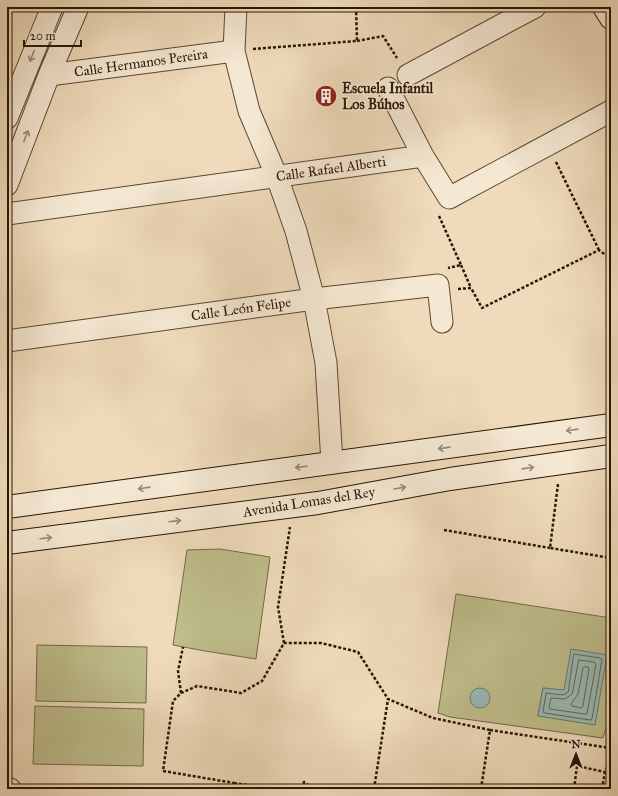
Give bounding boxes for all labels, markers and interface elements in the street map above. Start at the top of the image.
scale bar [24,22,81,48]
text: 20 m [30,29,56,43]
street label: Calle Hermanos Pereira [73,45,209,81]
one-way arrow [28,50,36,62]
place label: Escuela Infantil Los Búhos [342,80,435,113]
building icon: Escuela Infantil Los Búhos [313,83,339,109]
one-way arrow [23,130,31,142]
street label: Calle Rafael Alberti [275,153,387,185]
street label: Calle León Felipe [190,294,292,324]
one-way arrow [566,426,579,434]
one-way arrow [438,444,451,452]
one-way arrow [295,463,308,471]
one-way arrow [522,464,535,472]
street label: Avenida Lomas del Rey [241,483,377,521]
one-way arrow [138,484,151,492]
one-way arrow [393,484,406,492]
one-way arrow [168,517,181,525]
one-way arrow [39,534,52,542]
north arrow [556,734,596,774]
text: N [571,738,581,751]

